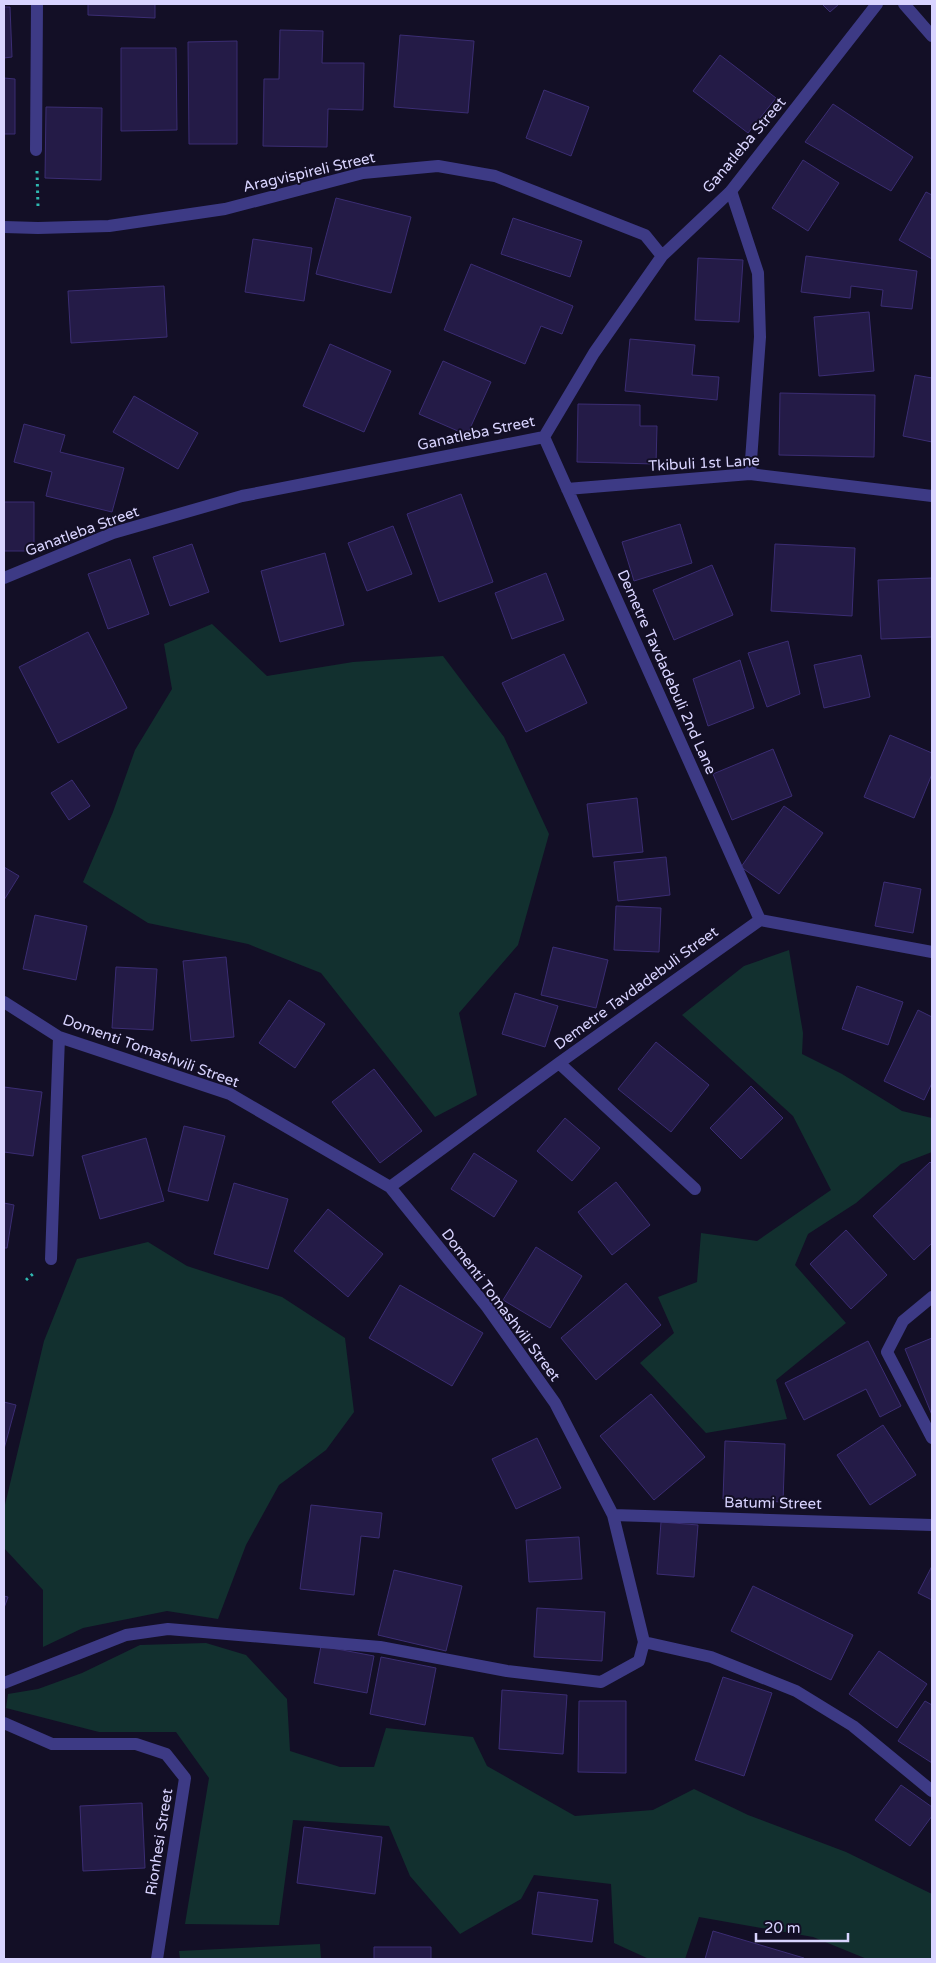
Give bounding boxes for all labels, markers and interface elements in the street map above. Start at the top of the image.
street label: Ganatleba Street [699,93,790,197]
street label: Aragvispireli Street [241,148,377,196]
street label: Ganatleba Street [416,412,537,454]
street label: Tkibuli 1st Lane [648,451,760,475]
street label: Ganatleba Street [23,502,142,560]
street label: Demetre Tavdadebuli 2nd Lane [614,567,720,777]
street label: Demetre Tavdadebuli Street [551,922,722,1054]
street label: Domenti Tomashvili Street [60,1011,242,1091]
street label: Domenti Tomashvili Street [438,1225,564,1385]
street label: Batumi Street [724,1493,822,1513]
street label: Rionhesi Street [142,1787,176,1897]
scale bar [756,1910,848,1942]
text: 20 m [764,1919,801,1937]

